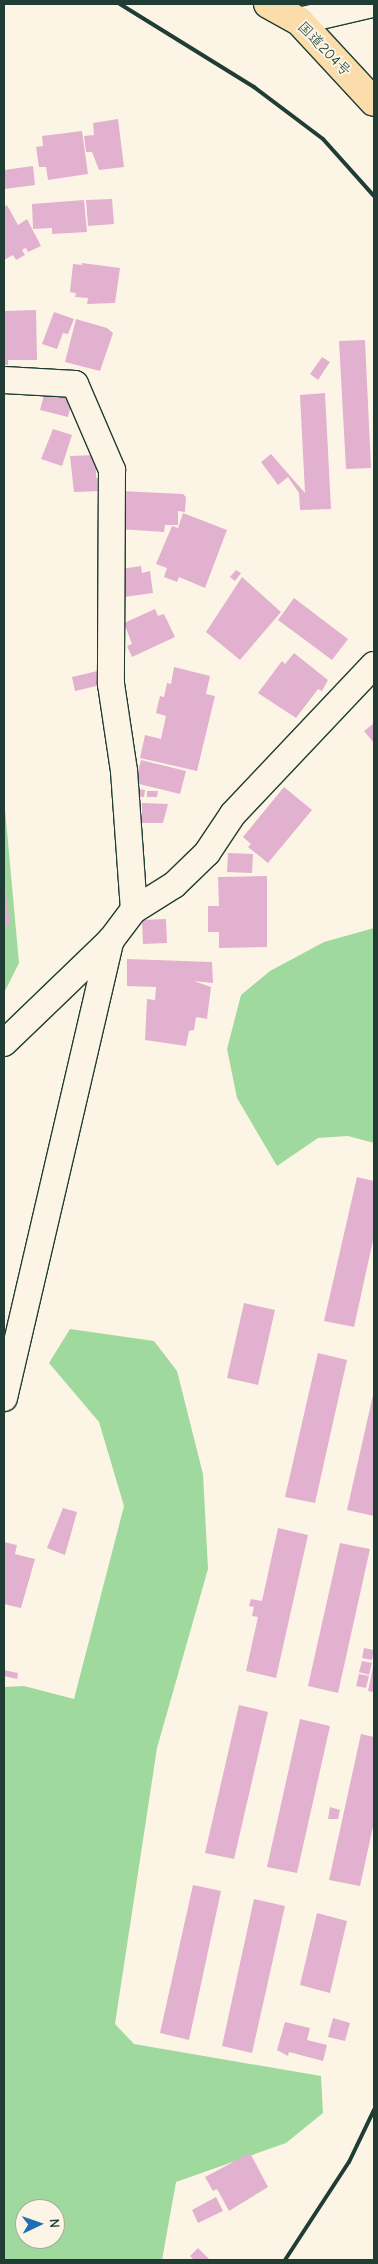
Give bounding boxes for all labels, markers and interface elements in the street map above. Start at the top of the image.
street label: 国道204号 [293,18,355,80]
north arrow [15,2199,65,2249]
text: N [46,2218,63,2228]

